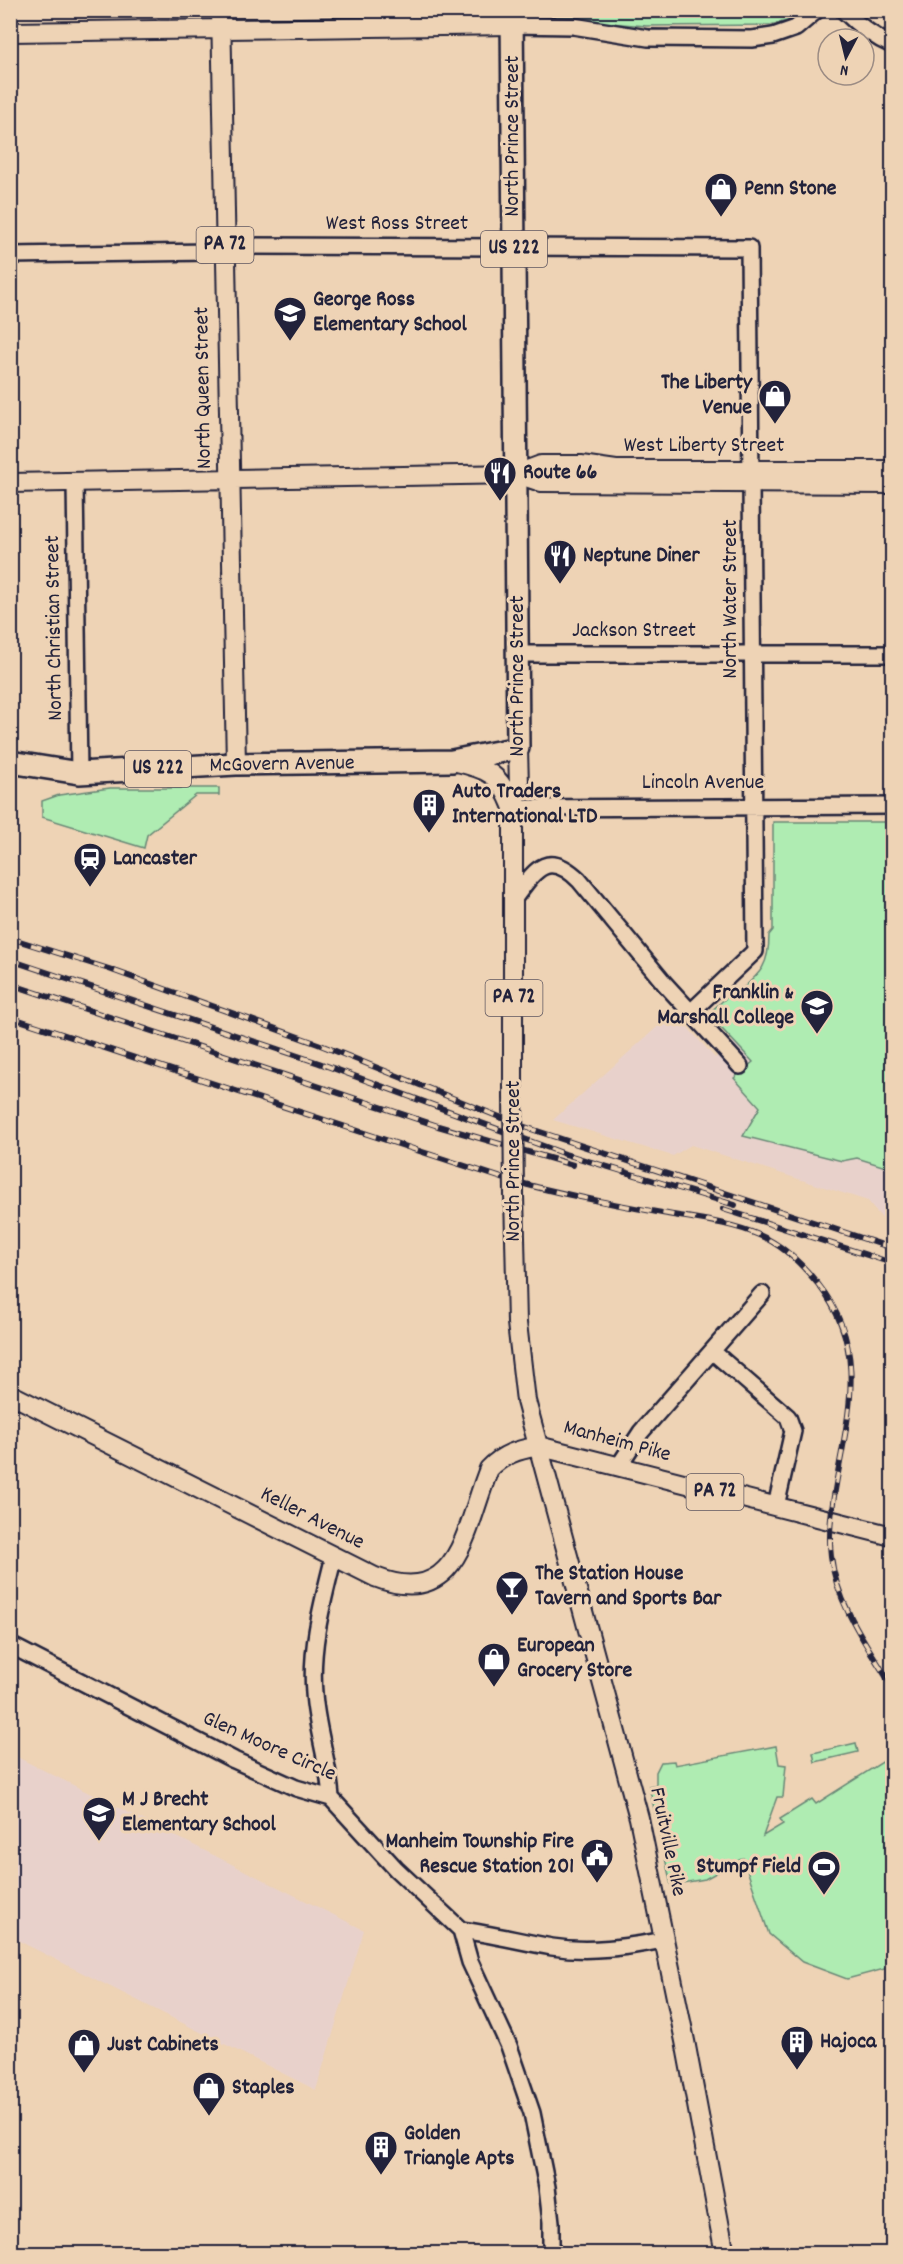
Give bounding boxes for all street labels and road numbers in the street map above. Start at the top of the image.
street label: North Prince Street [498,55,529,217]
street label: West Ross Street [326,209,468,240]
road number: PA 72 [196,227,254,263]
road number: US 222 [481,231,547,267]
street label: North Queen Street [187,307,221,469]
street label: West Liberty Street [624,431,784,462]
street label: North Water Street [716,519,747,679]
street label: North Christian Street [38,535,72,721]
street label: North Prince Street [503,595,534,757]
street label: Jackson Street [572,616,696,647]
street label: McGovern Avenue [209,748,355,782]
road number: US 222 [125,751,191,787]
street label: Lincoln Avenue [642,768,764,799]
road number: PA 72 [486,980,542,1016]
street label: North Prince Street [499,1080,530,1242]
street label: Manheim Pike [560,1413,674,1471]
road number: PA 72 [686,1474,744,1510]
street label: Keller Avenue [254,1479,370,1559]
street label: Glen Moore Circle [197,1704,341,1790]
street label: Fruitville Pike [640,1785,694,1899]

